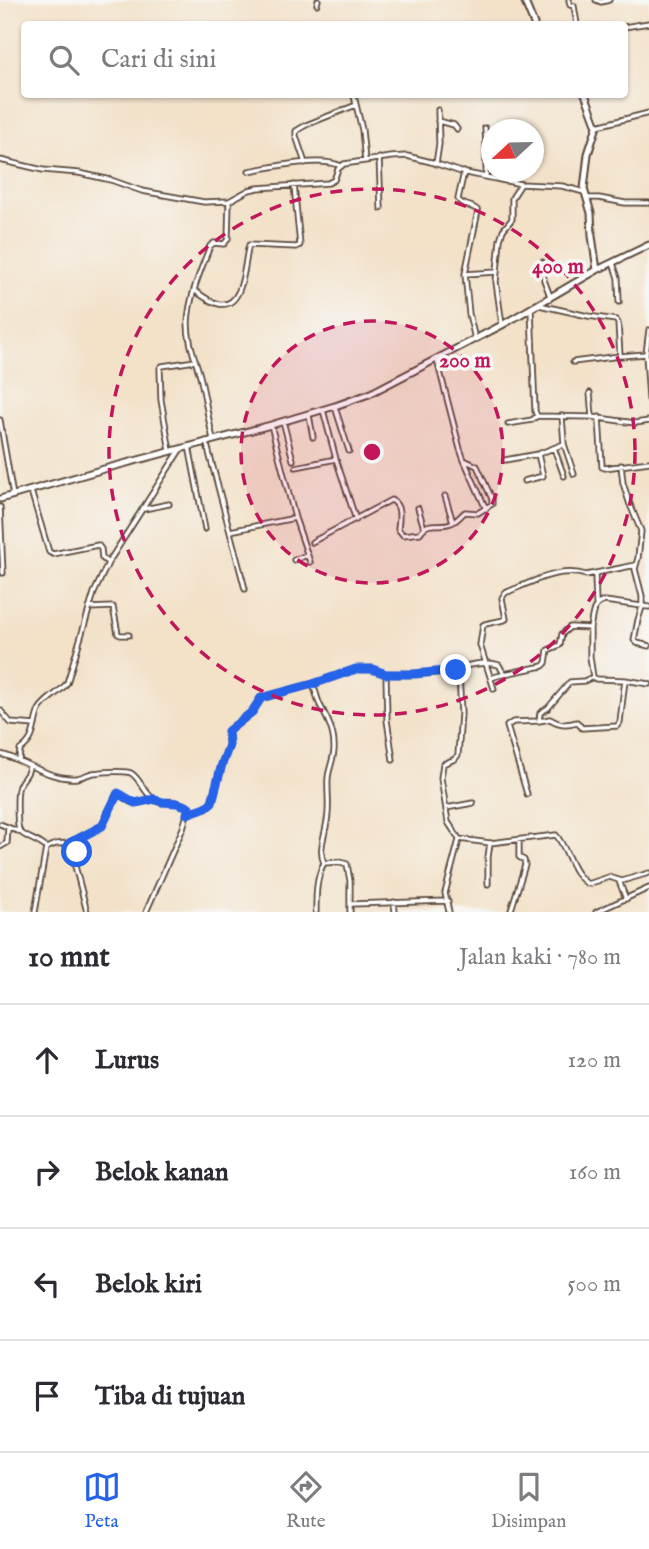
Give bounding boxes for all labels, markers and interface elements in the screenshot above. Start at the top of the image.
search box [21,21,628,98]
icon: search [45,41,83,79]
text: Cari di sini [101,43,216,76]
north arrow [481,119,544,182]
text: 400 m [532,254,585,281]
text: 200 m [439,348,491,375]
centre of rings [360,440,384,464]
route end [440,654,471,685]
route start [61,836,92,867]
text: 10 mnt [28,939,110,977]
text: Jalan kaki · 780 m [459,943,621,972]
icon: ahead [28,1041,66,1079]
text: Lurus [95,1044,159,1077]
text: 120 m [568,1046,621,1075]
icon: right [28,1153,66,1191]
text: Belok kanan [95,1156,229,1189]
text: 160 m [569,1158,621,1187]
icon: left [28,1265,66,1303]
text: Belok kiri [95,1268,202,1301]
text: 500 m [567,1270,621,1299]
icon: arrive [28,1377,66,1415]
text: Tiba di tujuan [95,1380,245,1413]
tab: Peta [83,1468,121,1534]
tab: Rute [286,1468,326,1534]
tab: Disimpan [491,1468,566,1534]

